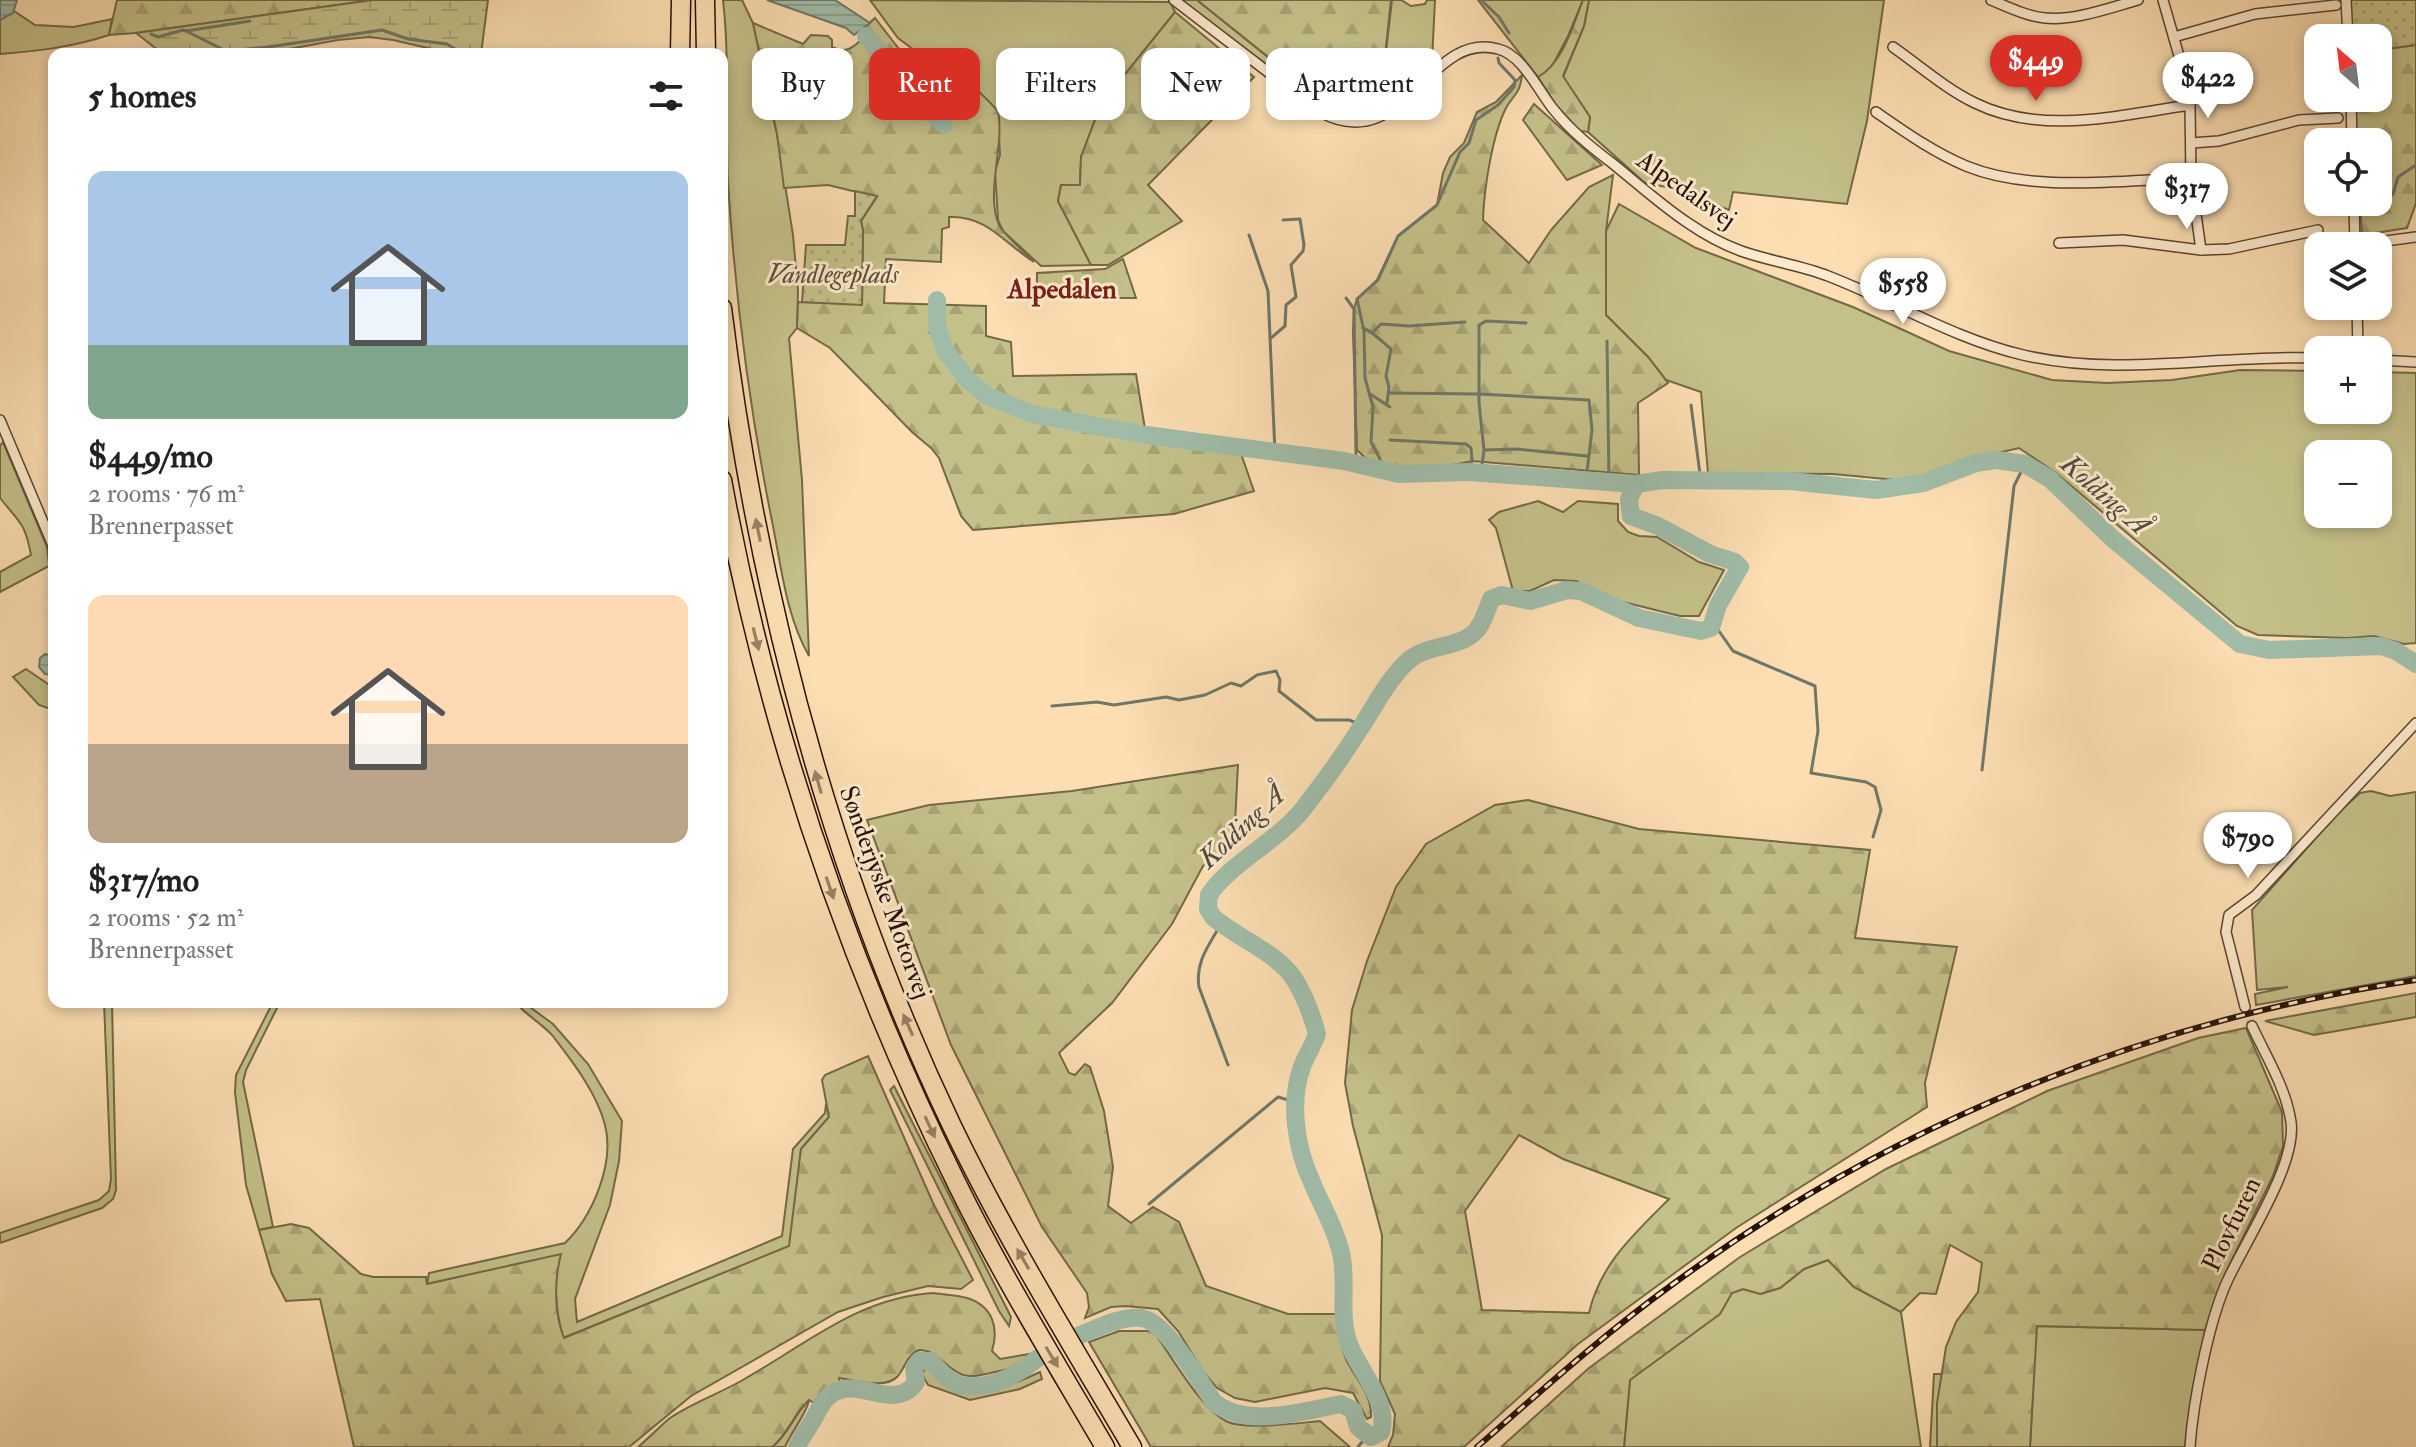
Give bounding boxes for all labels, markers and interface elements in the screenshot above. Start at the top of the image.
north arrow [2304,24,2392,112]
map controls [2304,24,2392,528]
pin: $449 [1989,35,2083,103]
text: $449 [2008,45,2064,77]
chip: Buy [752,48,853,120]
chip: Rent [869,48,980,120]
chip: Filters [996,48,1125,120]
chip: New [1141,48,1250,120]
chip: Apartment [1266,48,1442,120]
pin: $422 [2161,52,2255,120]
text: $422 [2180,62,2236,94]
icon: filters [644,74,688,118]
text: 5 homes [88,75,196,118]
button: locate [2304,128,2392,216]
street label: Alpedalsvej [1629,143,1742,236]
pin: $317 [2140,163,2234,231]
text: $317 [2164,173,2210,205]
icon: home [316,223,460,367]
button: layers [2304,232,2392,320]
pin: $558 [1856,258,1950,326]
park label: Vandlegeplads [767,259,899,291]
text: $558 [1878,268,1928,300]
district label: Alpedalen [1006,272,1117,307]
button: + [2304,336,2392,424]
text: $449/mo [88,435,213,478]
button: − [2304,440,2392,528]
water label: Kolding Å [2052,445,2159,545]
text: 2 rooms · 76 m² [88,478,244,510]
text: Brennerpasset [88,510,234,542]
one-way arrow [751,517,763,542]
one-way arrow [750,626,762,651]
icon: home [316,647,460,791]
one-way arrow [811,769,824,793]
water label: Kolding Å [1189,776,1295,878]
street label: Sønderjyske Motorvej [832,781,938,1003]
pin: $790 [2201,812,2295,880]
text: $790 [2221,822,2275,854]
text: $317/mo [88,859,199,902]
one-way arrow [825,876,837,900]
text: 2 rooms · 52 m² [88,902,244,934]
text: Brennerpasset [88,934,234,966]
one-way arrow [902,1014,915,1037]
one-way arrow [923,1116,937,1139]
street label: Plovfuren [2195,1172,2268,1277]
one-way arrow [1016,1248,1030,1270]
one-way arrow [1045,1346,1059,1368]

